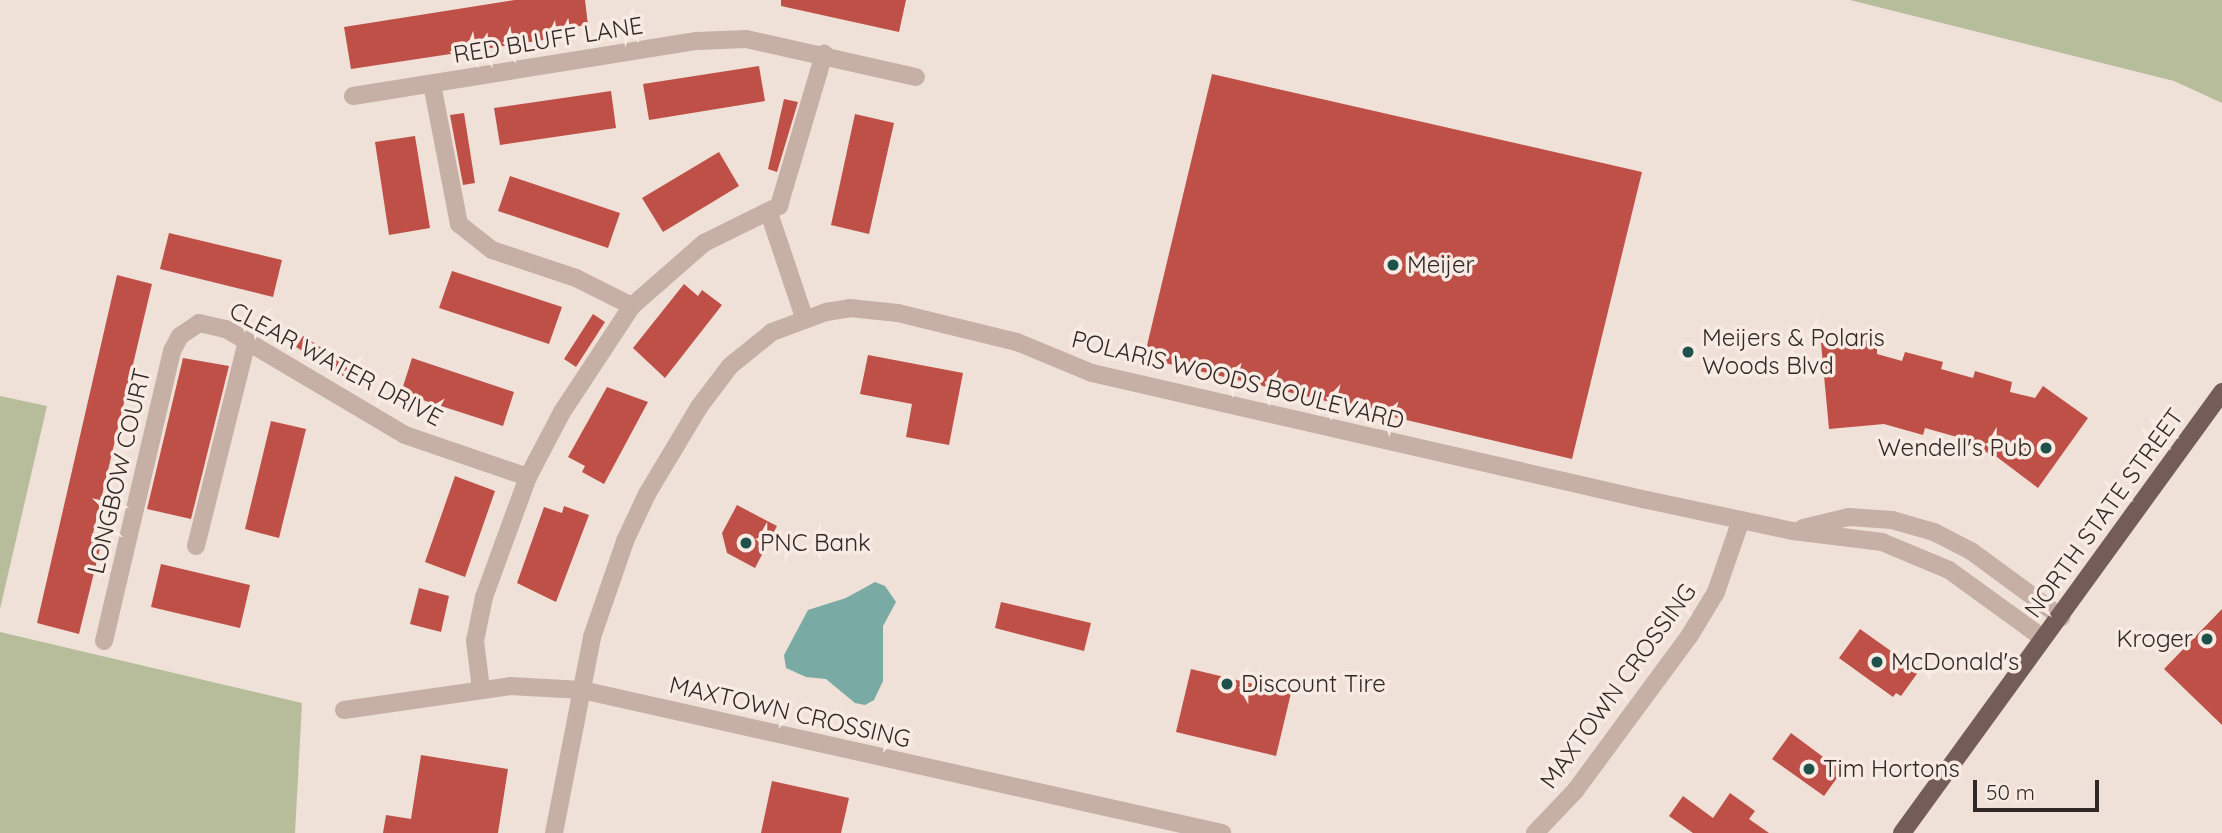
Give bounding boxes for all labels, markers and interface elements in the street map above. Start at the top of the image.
street label: RED BLUFF LANE [451,11,645,69]
place label: Meijer [1407,251,1475,279]
marker: Meijer [1385,257,1401,273]
street label: CLEAR WATER DRIVE [225,296,447,432]
place label: Meijers & Polaris Woods Blvd [1702,324,1885,380]
street label: POLARIS WOODS BOULEVARD [1069,325,1407,435]
marker: Meijers & Polaris Woods Blvd [1680,344,1696,360]
street label: LONGBOW COURT [81,365,157,577]
street label: NORTH STATE STREET [2018,403,2190,623]
place label: Wendell's Pub [1878,434,2032,462]
marker: Wendell's Pub [2038,440,2054,456]
place label: PNC Bank [760,529,871,557]
marker: PNC Bank [738,535,754,551]
street label: MAXTOWN CROSSING [1534,578,1702,794]
place label: Kroger [2116,625,2193,653]
marker: Kroger [2199,631,2215,647]
place label: McDonald's [1891,648,2019,676]
marker: McDonald's [1869,654,1885,670]
street label: MAXTOWN CROSSING [667,670,913,754]
place label: Discount Tire [1241,670,1386,698]
marker: Discount Tire [1219,676,1235,692]
place label: Tim Hortons [1823,755,1960,783]
marker: Tim Hortons [1801,761,1817,777]
scale bar [1977,766,2103,810]
text: 50 m [1986,779,2035,805]

